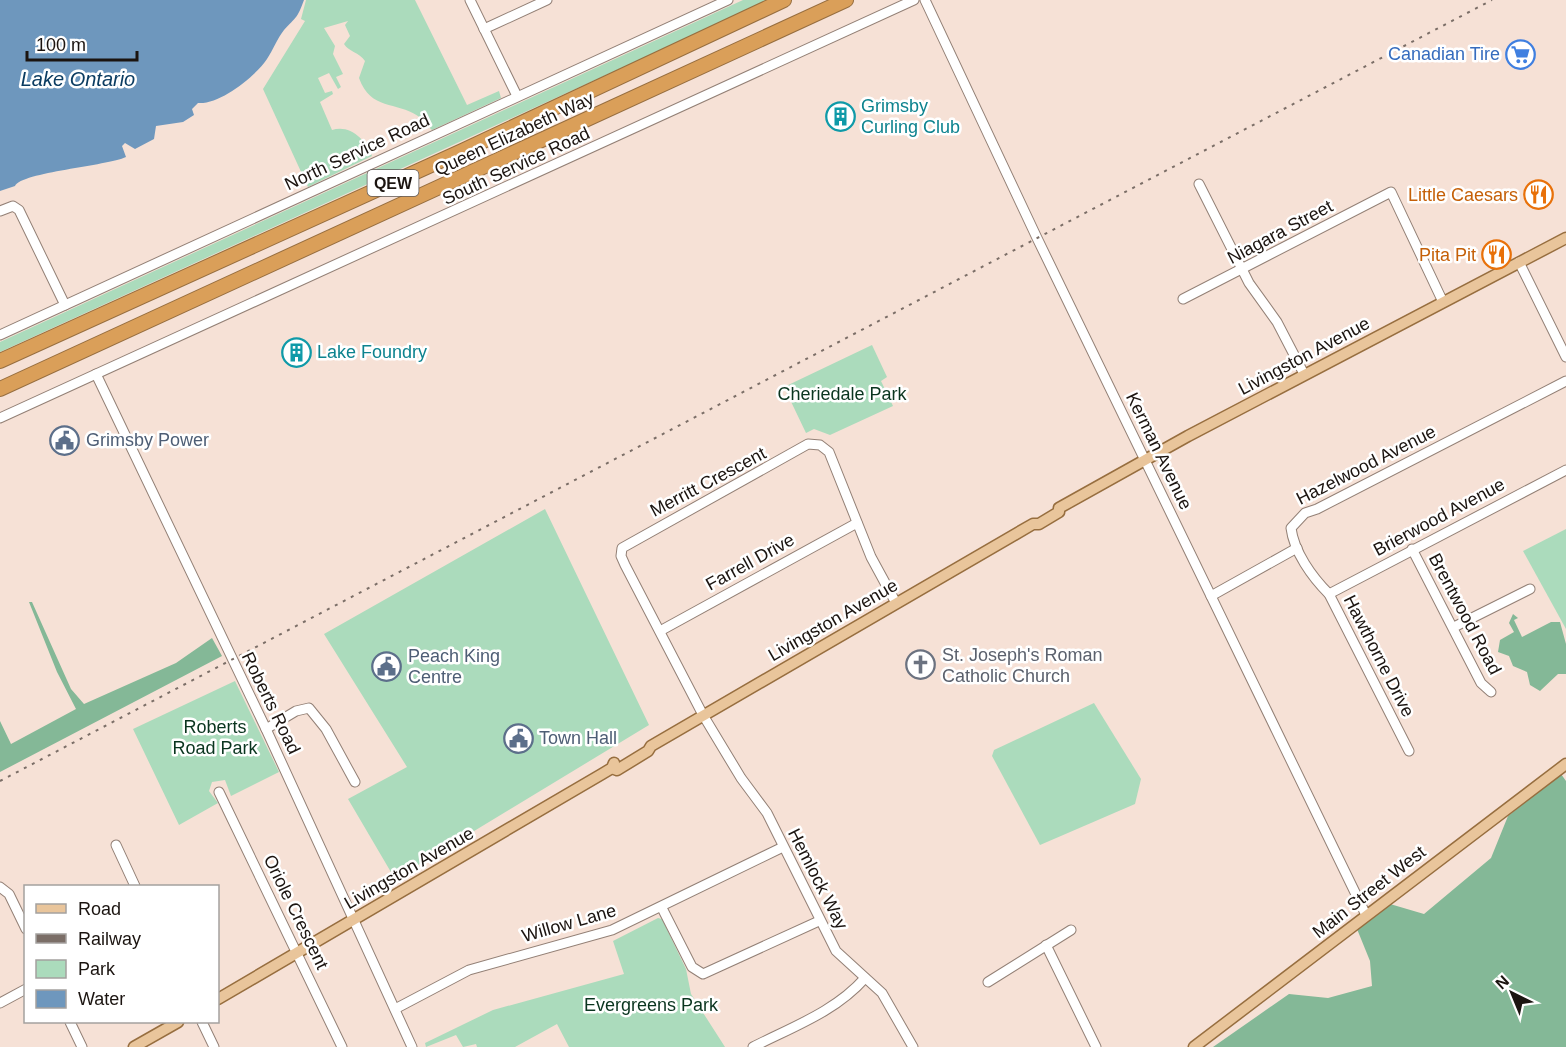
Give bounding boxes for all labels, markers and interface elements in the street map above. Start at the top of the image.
scale bar [27,24,136,62]
text: 100 m [36,35,86,55]
supermarket icon: Canadian Tire [1505,38,1537,70]
place label: Canadian Tire [1388,44,1500,64]
water label: Lake Ontario [21,68,135,90]
street label: Queen Elizabeth Way [431,88,597,180]
place label: Grimsby Curling Club [861,96,960,137]
building icon: Grimsby Curling Club [824,100,856,132]
street label: North Service Road [282,110,432,194]
street label: South Service Road [439,123,593,209]
road number: QEW [368,170,418,196]
restaurant icon: Little Caesars [1523,179,1555,211]
place label: Little Caesars [1408,185,1518,205]
street label: Niagara Street [1224,196,1336,268]
restaurant icon: Pita Pit [1481,239,1513,271]
place label: Pita Pit [1419,245,1476,265]
street label: Livingston Avenue [1235,313,1373,399]
building icon: Lake Foundry [280,336,312,368]
place label: Lake Foundry [317,342,427,362]
park label: Cheriedale Park [777,384,908,404]
street label: Kerman Avenue [1122,389,1196,513]
street label: Hazelwood Avenue [1293,421,1439,509]
public building icon: Grimsby Power [49,424,81,456]
place label: Grimsby Power [86,430,209,450]
street label: Merritt Crescent [647,443,769,521]
street label: Brierwood Avenue [1370,474,1508,560]
street label: Farrell Drive [702,529,798,595]
street label: Brentwood Road [1425,550,1505,678]
street label: Livingston Avenue [765,575,901,665]
street label: Hawthorne Drive [1340,592,1418,720]
place label: St. Joseph's Roman Catholic Church [942,645,1103,686]
place label: Peach King Centre [408,646,500,687]
street label: Roberts Road [238,649,304,757]
church icon: St. Joseph's Roman Catholic Church [905,649,937,681]
public building icon: Peach King Centre [371,650,403,682]
park label: Roberts Road Park [172,717,259,758]
public building icon: Town Hall [502,722,534,754]
place label: Town Hall [539,728,617,748]
street label: Livingston Avenue [341,823,477,913]
street label: Hemlock Way [784,825,852,933]
street label: Main Street West [1309,842,1429,942]
street label: Oriole Crescent [260,851,332,973]
legend [24,885,219,1023]
text: Road [78,899,121,919]
street label: Willow Lane [520,900,618,946]
text: Railway [78,929,141,949]
text: Park [78,959,116,979]
north arrow [1482,963,1542,1023]
text: N [1492,972,1512,993]
text: Water [78,989,125,1009]
park label: Evergreens Park [584,995,719,1015]

